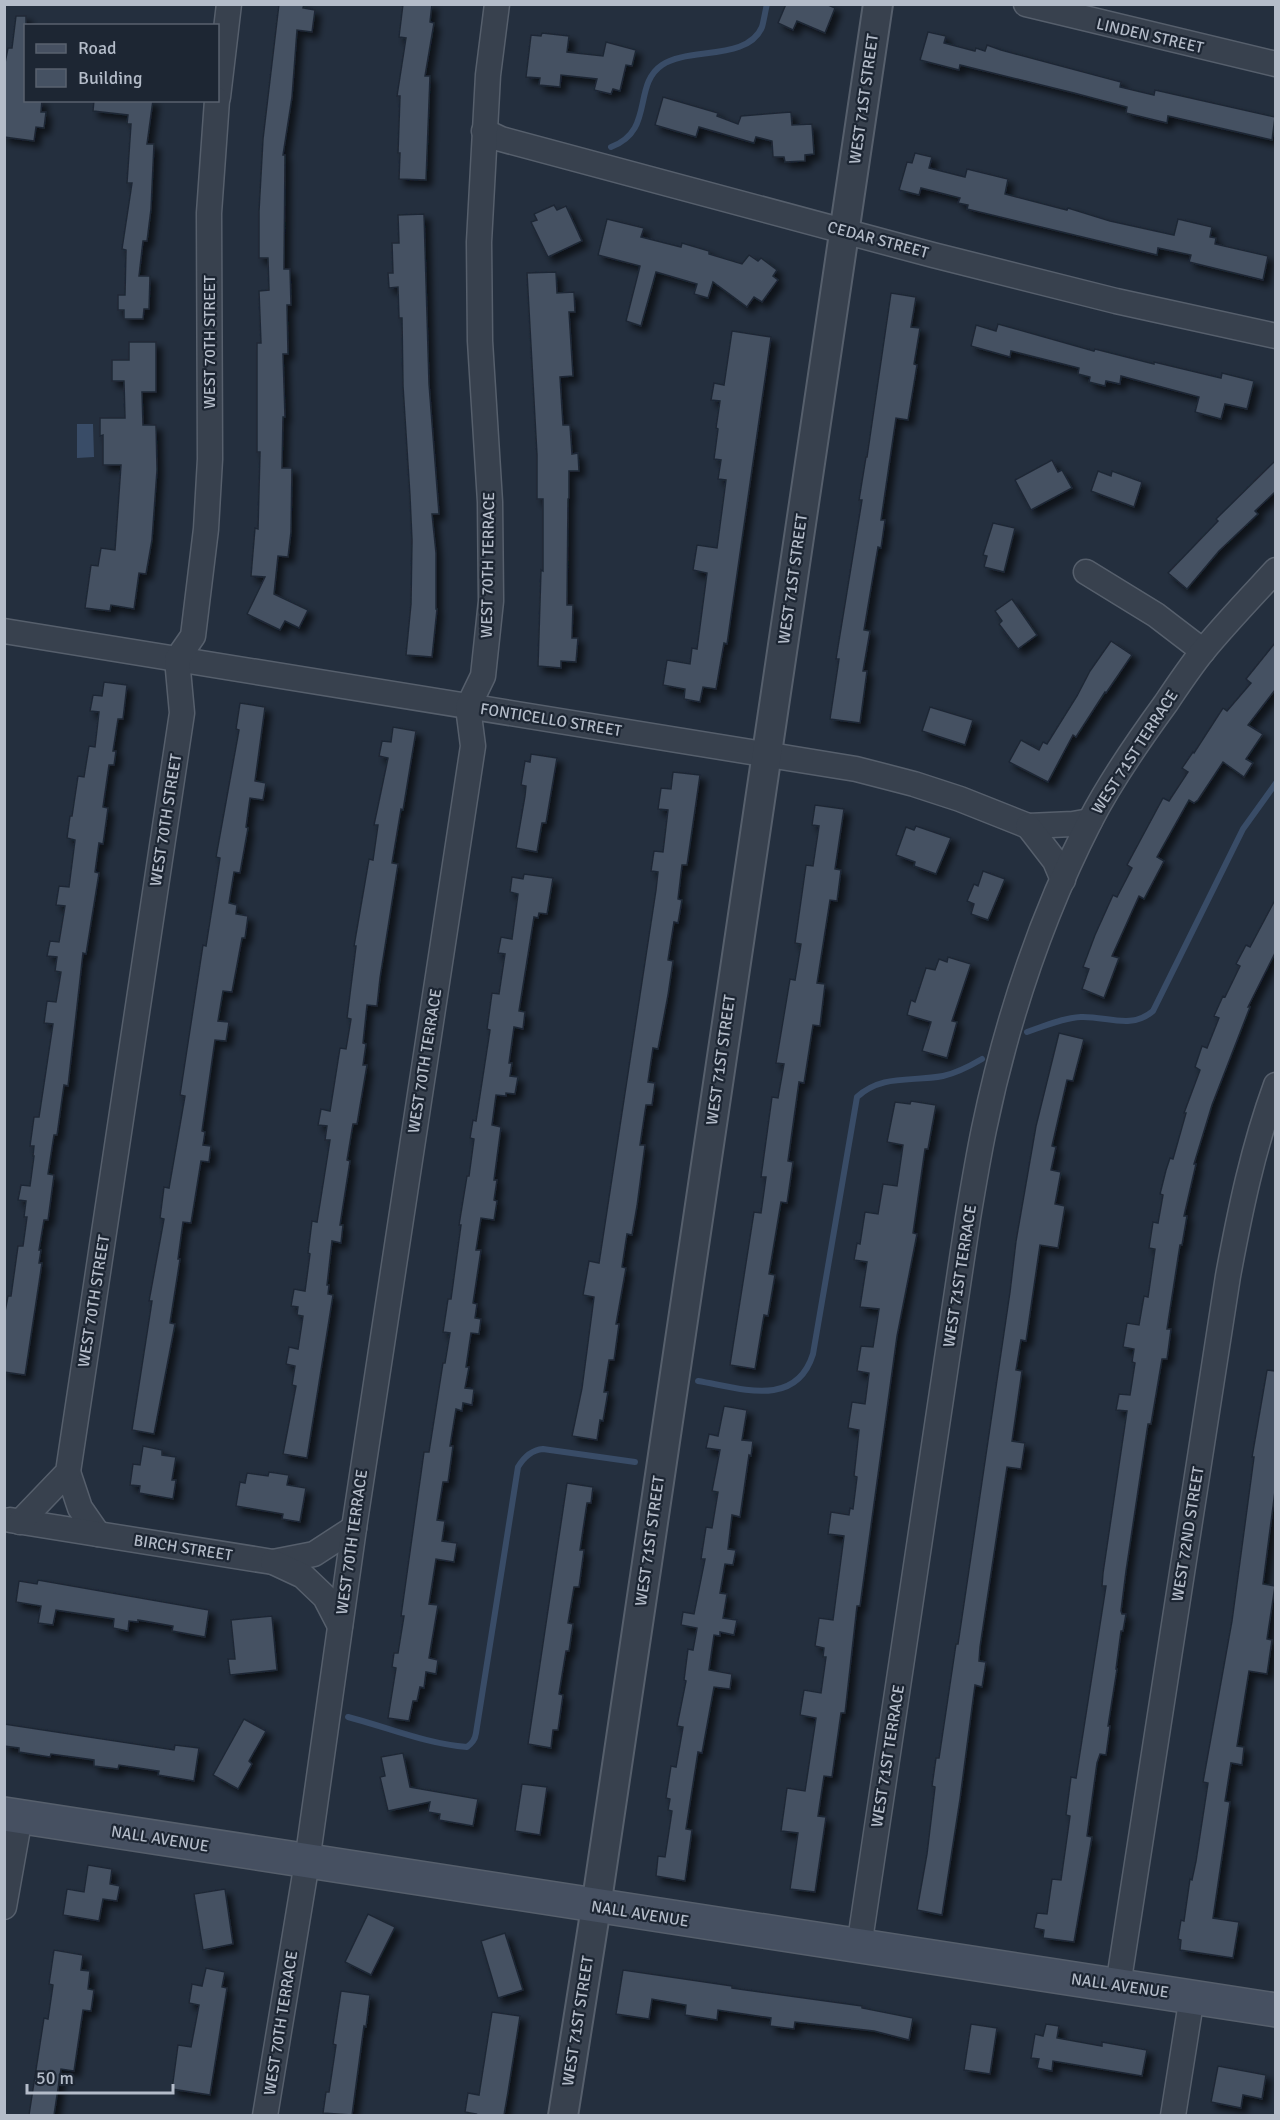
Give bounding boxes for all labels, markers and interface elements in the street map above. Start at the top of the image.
street label: LINDEN STREET [1094,14,1206,58]
legend [24,24,219,102]
street label: WEST 71ST STREET [845,32,883,166]
text: Road [78,37,117,59]
text: Building [78,67,142,89]
street label: CEDAR STREET [825,217,931,263]
street label: WEST 70TH STREET [200,275,220,409]
street label: WEST 70TH TERRACE [477,492,499,638]
street label: WEST 71ST STREET [774,512,812,646]
street label: WEST 71ST TERRACE [1087,686,1183,818]
street label: FONTICELLO STREET [479,699,623,741]
street label: WEST 70TH STREET [146,752,186,888]
street label: WEST 70TH TERRACE [404,987,446,1135]
street label: WEST 71ST STREET [702,993,740,1127]
street label: WEST 71ST TERRACE [939,1203,981,1349]
street label: WEST 70TH STREET [74,1233,114,1369]
street label: WEST 72ND STREET [1167,1465,1209,1603]
street label: WEST 70TH TERRACE [332,1468,372,1616]
street label: WEST 71ST STREET [631,1474,669,1608]
street label: BIRCH STREET [132,1530,234,1566]
street label: WEST 71ST TERRACE [867,1683,909,1829]
street label: NALL AVENUE [110,1821,210,1857]
street label: NALL AVENUE [590,1896,690,1932]
street label: WEST 70TH TERRACE [260,1949,302,2097]
street label: WEST 71ST STREET [558,1954,598,2088]
street label: NALL AVENUE [1070,1969,1170,2003]
scale bar [27,2057,172,2095]
text: 50 m [36,2067,74,2089]

